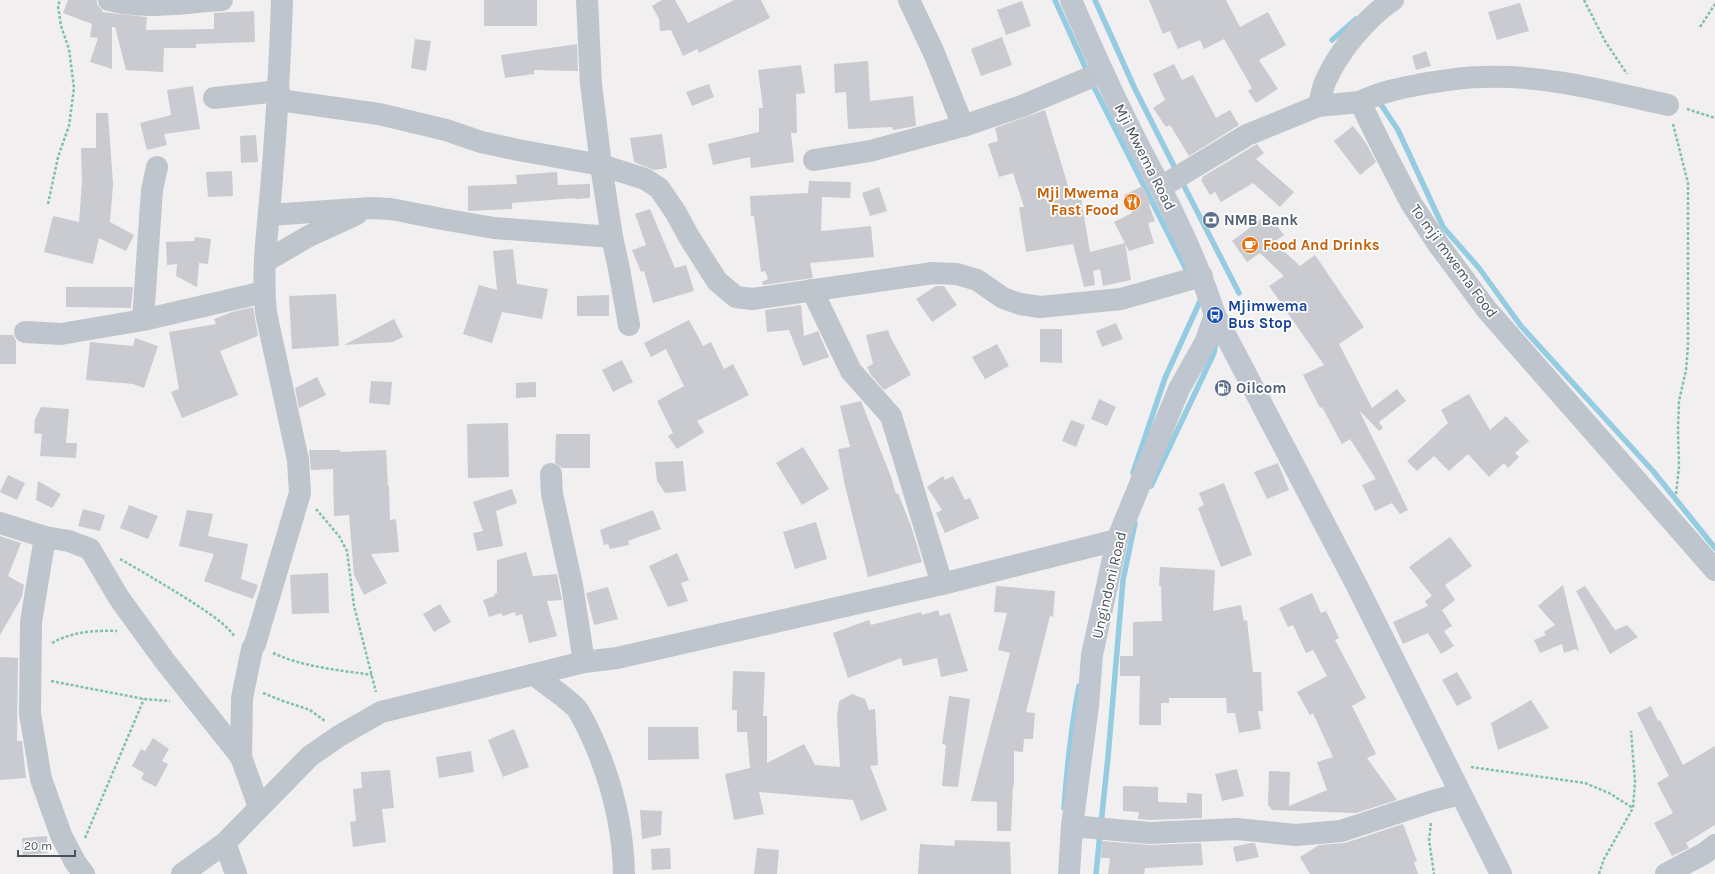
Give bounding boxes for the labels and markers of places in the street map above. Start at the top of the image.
place label: Mji Mwema Fast Food [1037,184,1119,219]
restaurant icon: Mji Mwema Fast Food [1122,192,1142,212]
bank icon: NMB Bank [1201,210,1221,230]
place label: NMB Bank [1224,211,1298,229]
cafe icon: Food And Drinks [1240,235,1260,255]
place label: Food And Drinks [1263,236,1380,254]
place label: Mjimwema Bus Stop [1228,297,1308,332]
bus stop icon: Mjimwema Bus Stop [1205,305,1225,325]
fuel station icon: Oilcom [1213,378,1233,398]
place label: Oilcom [1236,379,1286,397]

